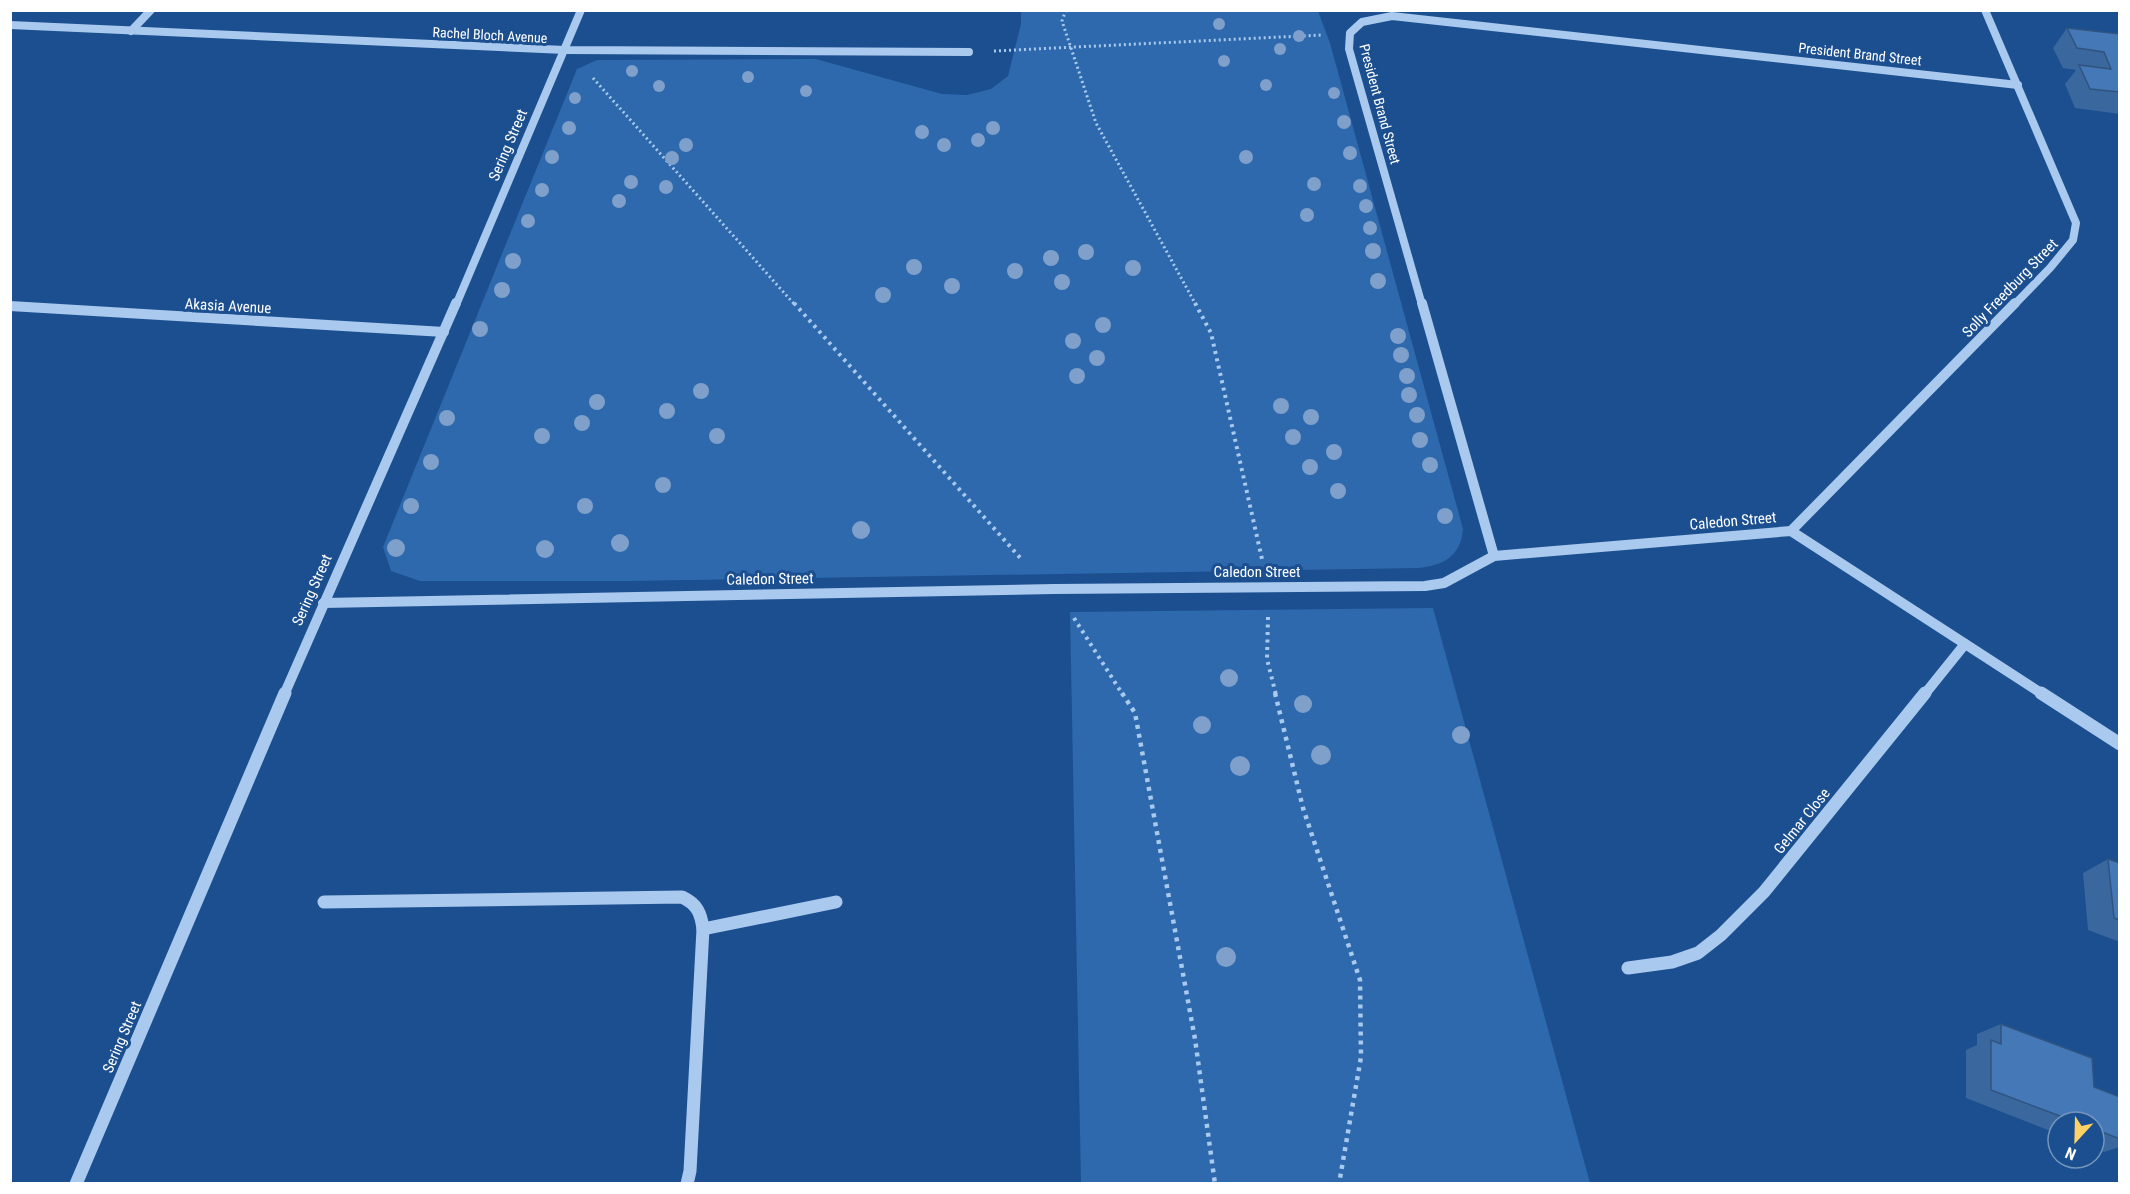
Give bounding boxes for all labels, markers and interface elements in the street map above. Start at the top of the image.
street label: Rachel Bloch Avenue [432,24,548,46]
street label: President Brand Street [1798,40,1922,68]
street label: President Brand Street [1356,42,1404,166]
street label: Sering Street [485,106,531,184]
street label: Solly Freedburg Street [1958,235,2062,341]
street label: Akasia Avenue [184,295,272,317]
street label: Caledon Street [1689,508,1777,534]
street label: Sering Street [288,552,336,628]
street label: Caledon Street [1214,563,1301,581]
street label: Caledon Street [726,569,814,589]
street label: Gelmar Close [1770,785,1834,857]
street label: Sering Street [99,998,145,1076]
north arrow [2046,1110,2106,1170]
text: N [2062,1143,2079,1164]

